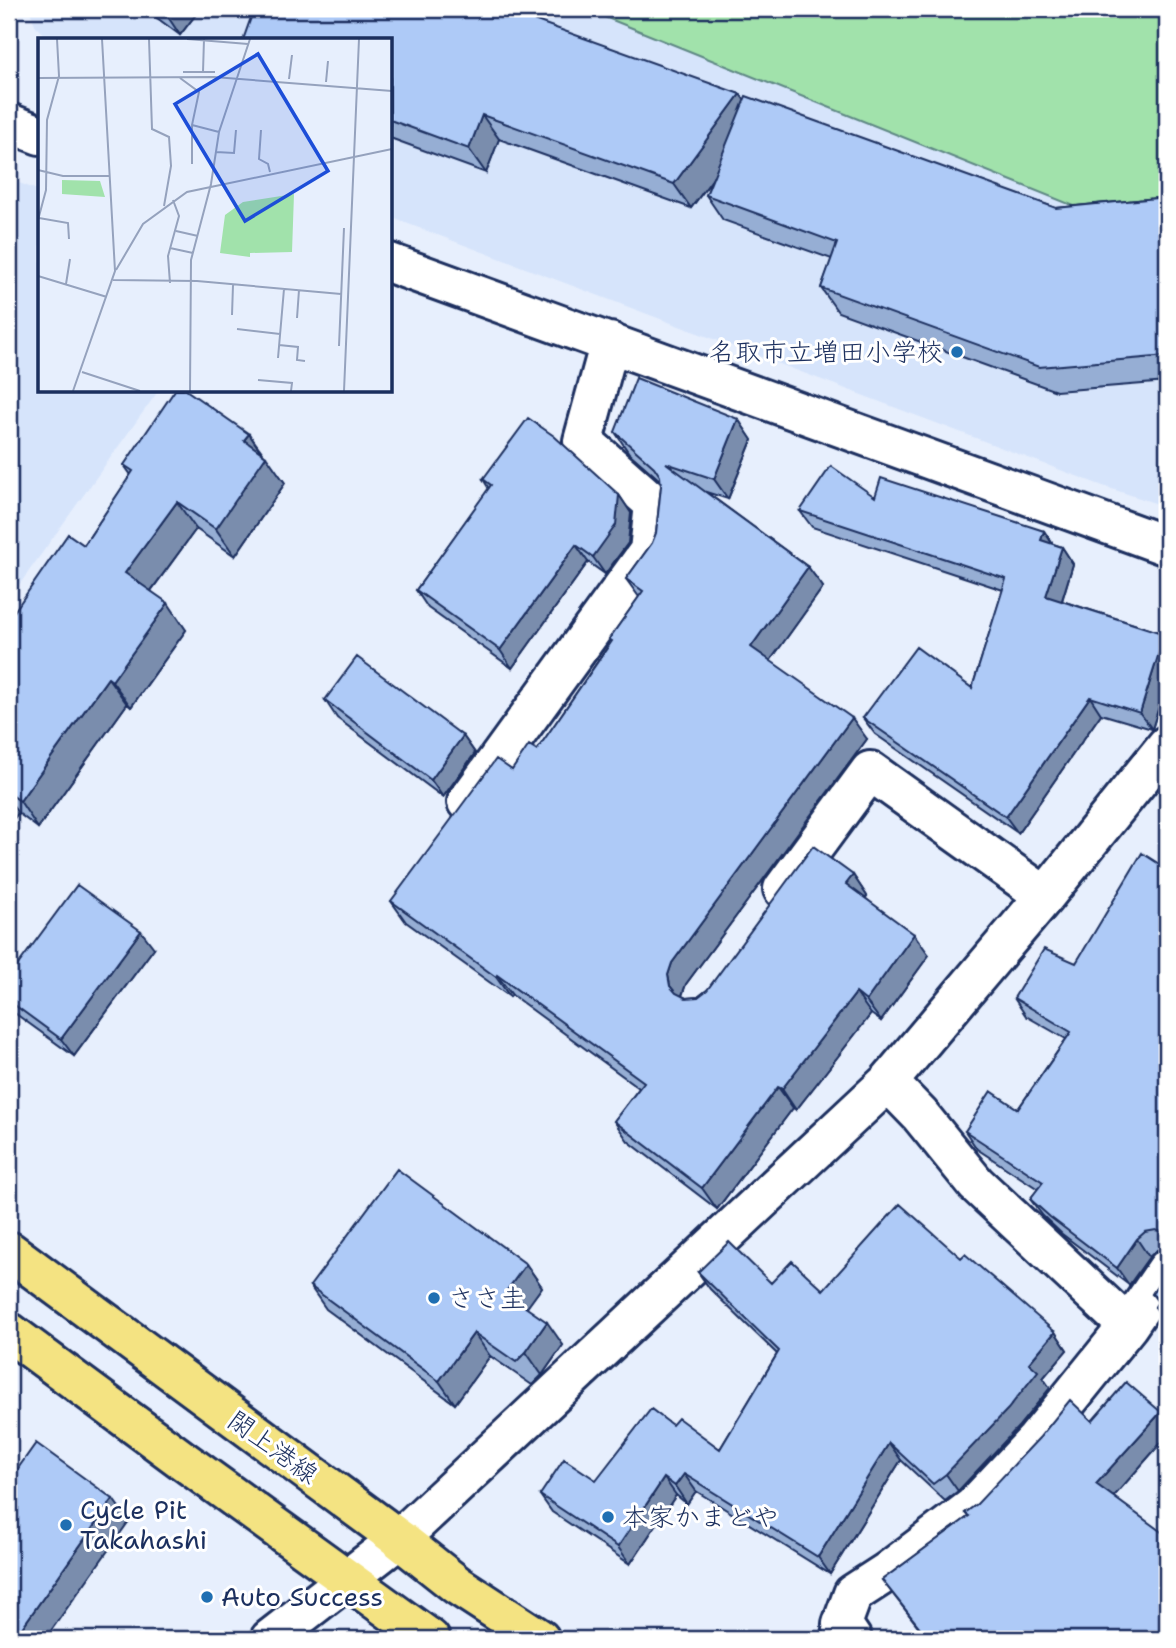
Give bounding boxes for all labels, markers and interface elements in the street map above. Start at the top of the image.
inset map [38,38,392,392]
place label: 名取市立増田小学校 [709,334,943,369]
marker: 名取市立増田小学校 [949,344,965,360]
place label: ささ圭 [448,1280,526,1315]
marker: ささ圭 [426,1290,442,1306]
street label: 閖上港線 [221,1402,326,1491]
place label: Cycle Pit Takahashi [80,1492,207,1557]
place label: 本家かまどや [622,1499,779,1534]
marker: 本家かまどや [600,1509,616,1525]
marker: Cycle Pit Takahashi [58,1517,74,1533]
place label: Auto Success [221,1579,383,1614]
marker: Auto Success [199,1589,215,1605]

